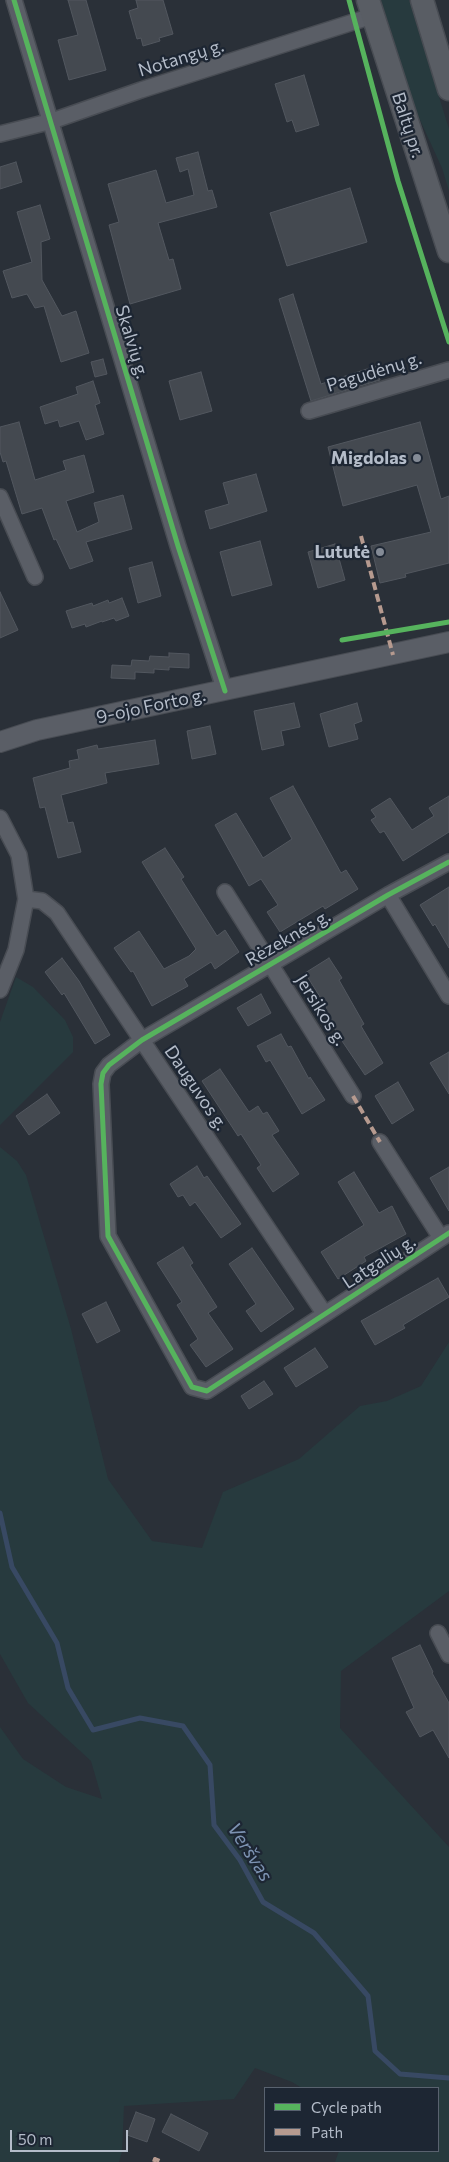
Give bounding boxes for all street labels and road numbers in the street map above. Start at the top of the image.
street label: Notangų g. [135,35,227,81]
street label: Baltų pr. [387,89,429,161]
street label: Skalvių g. [111,303,153,381]
street label: Pagudėnų g. [324,347,424,397]
street label: 9-ojo Forto g. [94,684,208,728]
street label: Rėzeknės g. [242,905,334,971]
street label: Jersikos g. [291,970,351,1050]
street label: Dauguvos g. [160,1041,232,1135]
street label: Latgalių g. [338,1230,420,1294]

